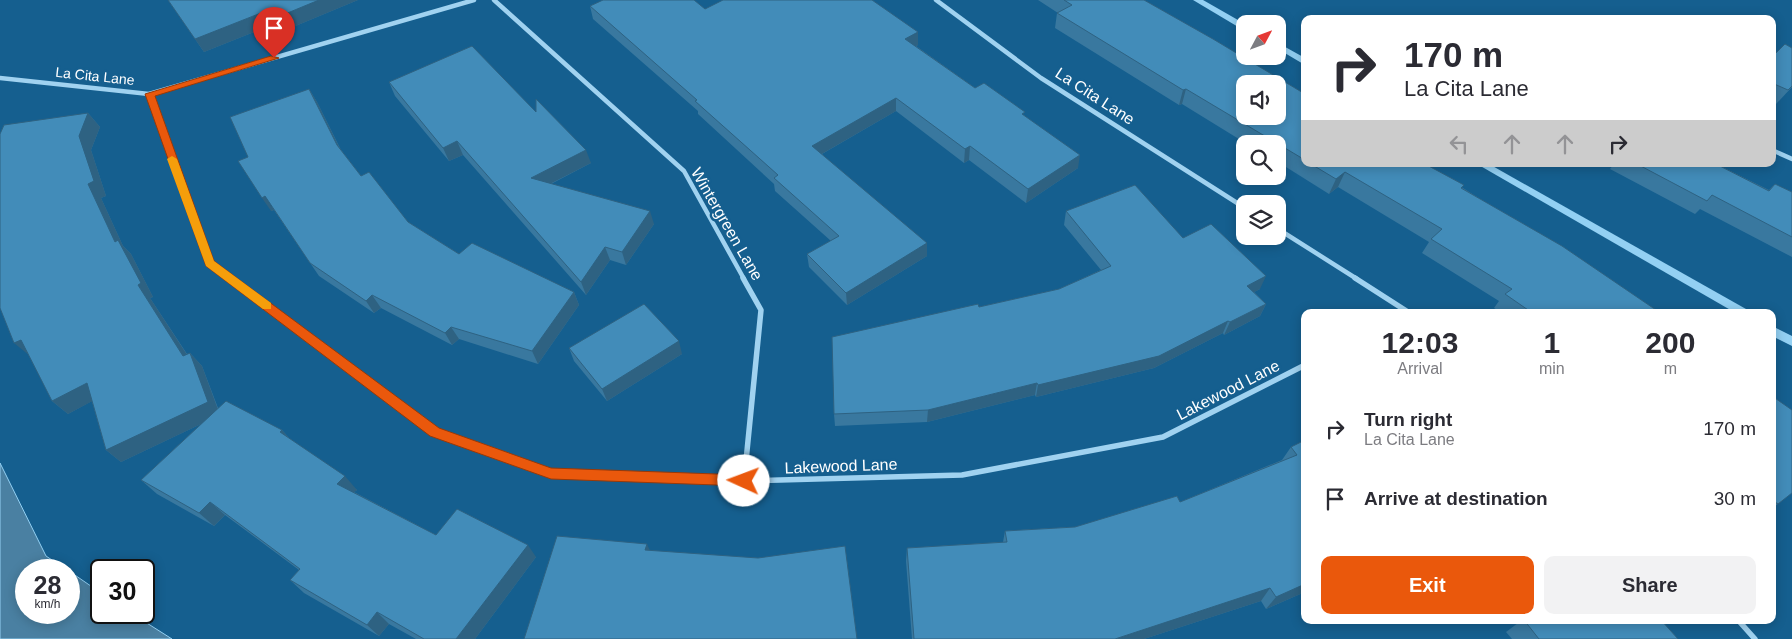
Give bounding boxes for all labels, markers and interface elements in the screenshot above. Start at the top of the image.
pin [253,7,295,58]
icon: arrive [260,14,288,42]
north arrow [1236,15,1286,65]
map controls [1236,15,1286,245]
icon: right [1321,35,1386,100]
text: 170 m [1404,35,1503,74]
street label: La Cita Lane [55,64,136,88]
street label: La Cita Lane [1052,64,1138,128]
button: sound [1236,75,1286,125]
text: La Cita Lane [1404,76,1529,101]
icon: left [1445,130,1473,158]
icon: ahead [1498,130,1526,158]
icon: ahead [1551,130,1579,158]
icon: right [1604,130,1632,158]
button: search [1236,135,1286,185]
street label: Wintergreen Lane [688,165,766,283]
button: layers [1236,195,1286,245]
text: 12:03 [1382,326,1458,359]
text: 1 [1543,326,1560,359]
text: 200 [1645,326,1695,359]
street label: Lakewood Lane [1174,357,1282,423]
text: Arrival [1397,360,1443,377]
text: min [1539,360,1565,377]
text: m [1664,360,1677,377]
text: Turn right [1364,409,1452,430]
icon: right [1321,415,1349,443]
text: 170 m [1703,418,1756,439]
text: La Cita Lane [1364,431,1455,448]
position arrow [717,454,769,506]
street label: Lakewood Lane [784,456,898,476]
icon: arrive [1321,485,1349,513]
text: Arrive at destination [1364,488,1548,509]
text: 30 m [1714,488,1756,509]
button: Exit [1321,556,1534,614]
button: Share [1544,556,1756,614]
speed limit sign: 30 [90,559,155,624]
text: 28 [34,571,61,599]
text: km/h [34,597,61,611]

